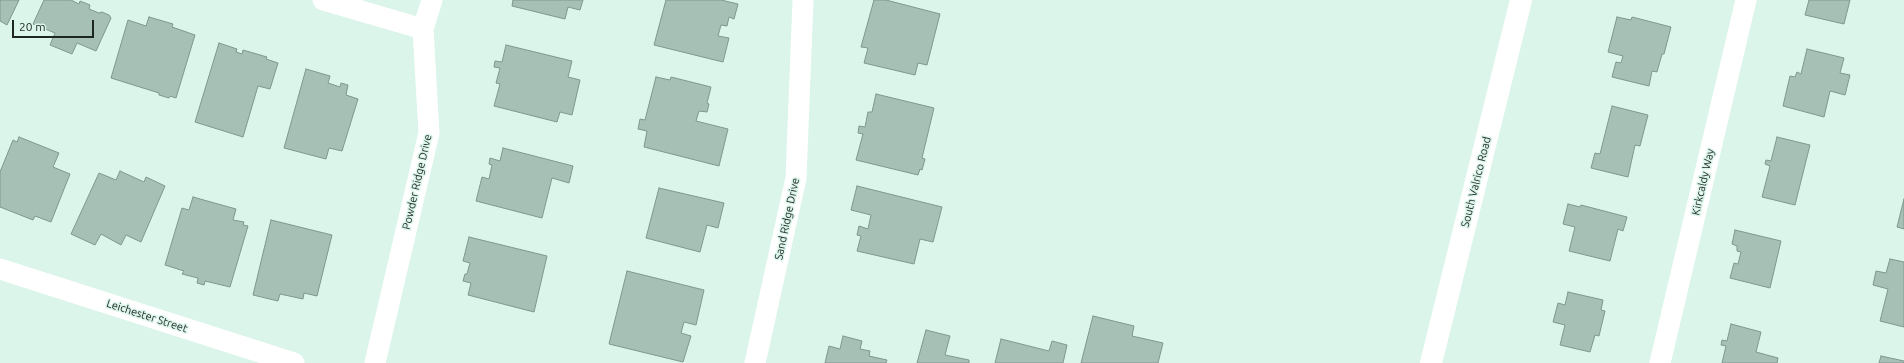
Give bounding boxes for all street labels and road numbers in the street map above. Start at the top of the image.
street label: Powder Ridge Drive [400,133,434,231]
street label: South Valrico Road [1458,135,1494,229]
street label: Kirkcaldy Way [1689,147,1717,217]
street label: Sand Ridge Drive [772,177,802,261]
street label: Leichester Street [105,297,189,335]

